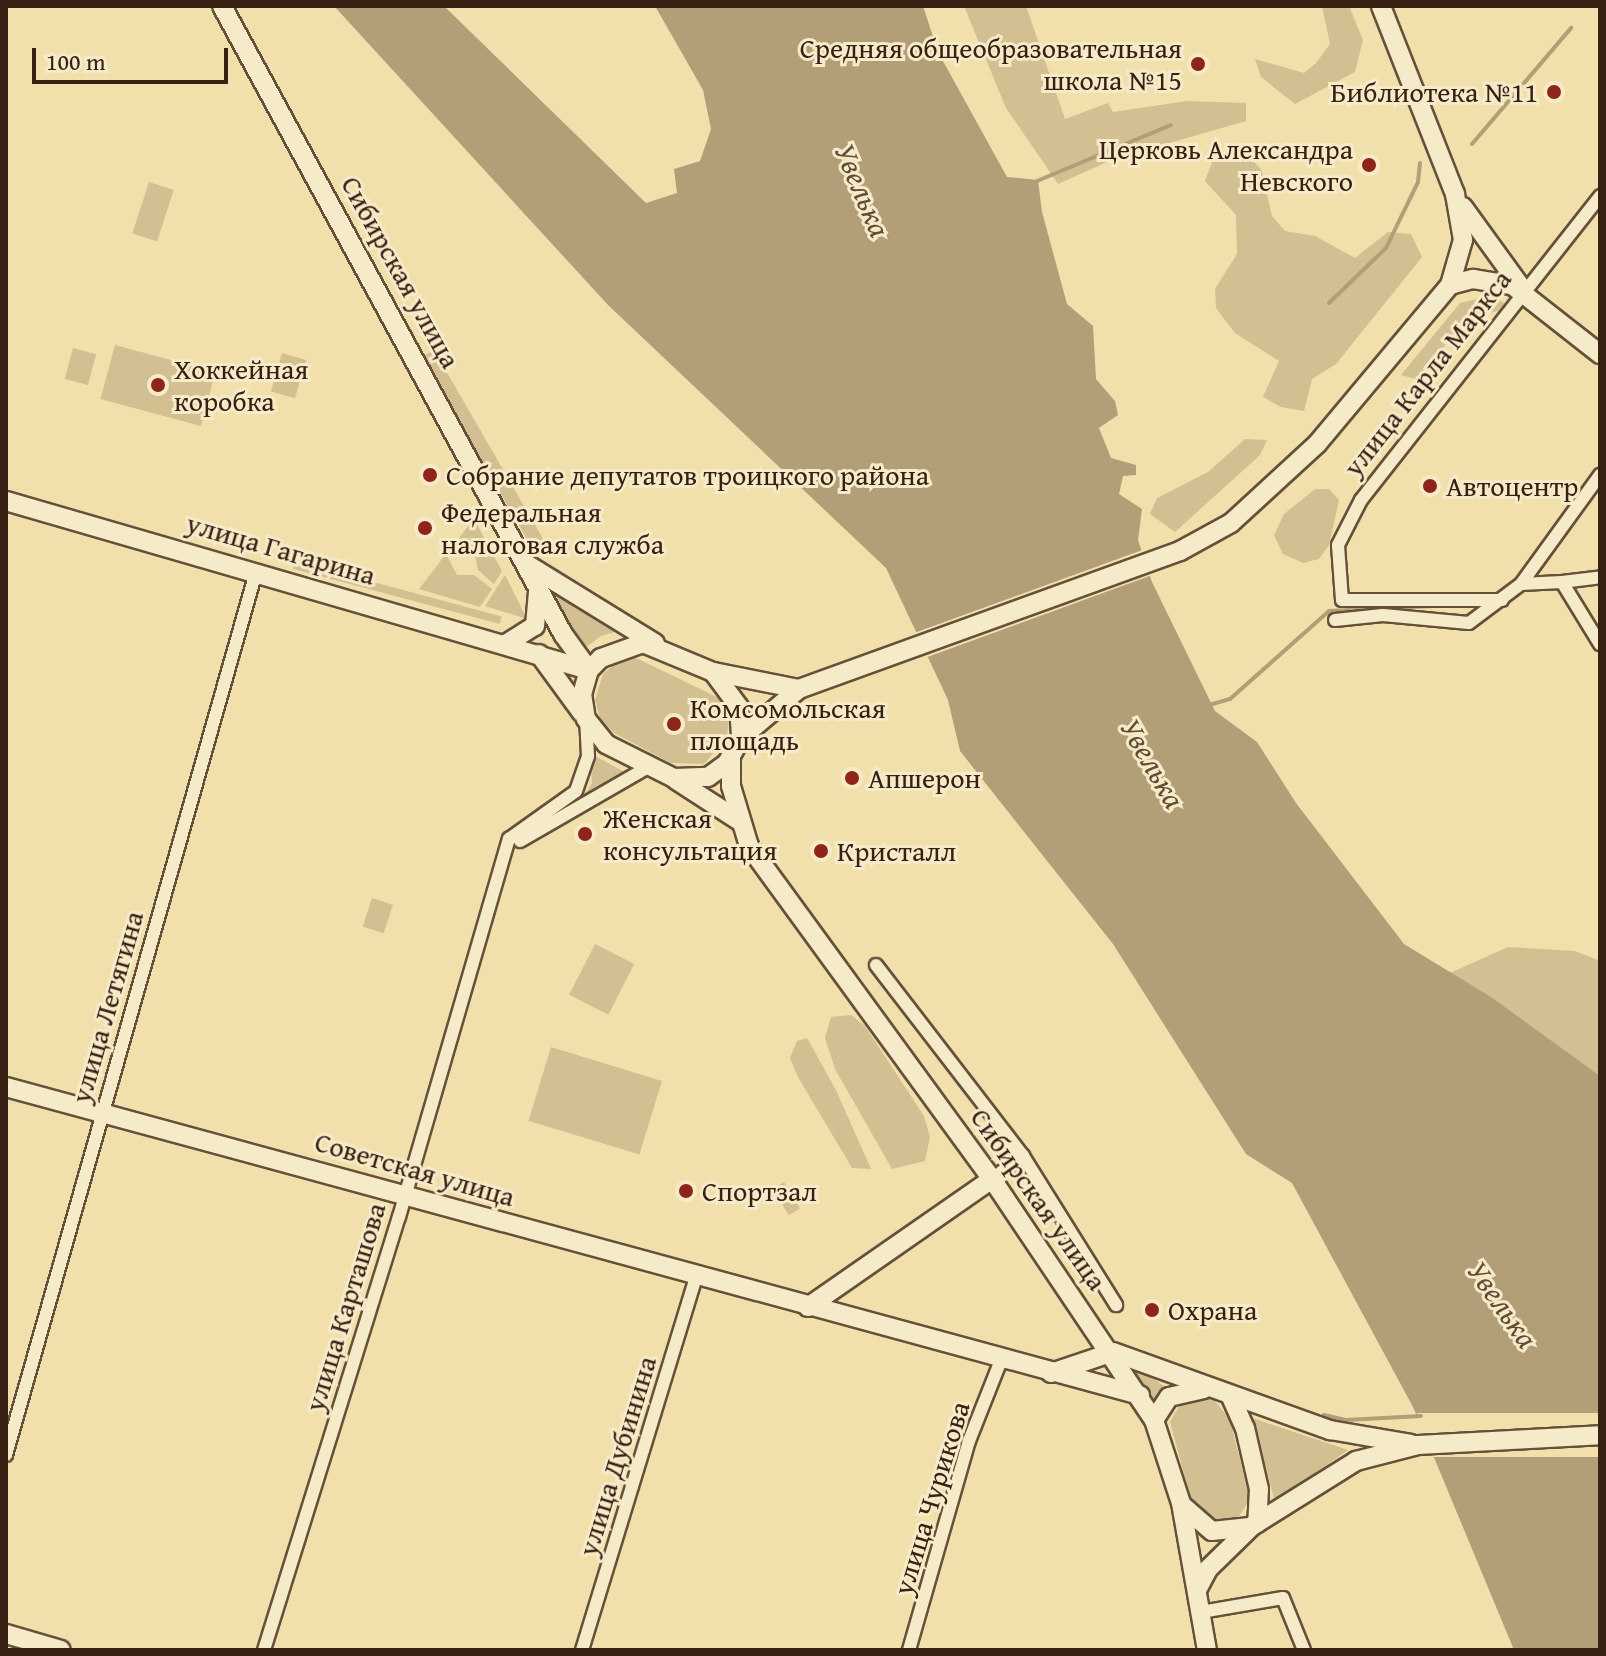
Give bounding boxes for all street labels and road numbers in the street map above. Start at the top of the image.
street label: Сибирская улица [334,170,468,374]
street label: улица Карла Маркса [1336,263,1518,483]
street label: улица Гагарина [183,506,379,592]
street label: улица Летягина [64,907,150,1107]
street label: Сибирская улица [964,1102,1114,1296]
street label: Советская улица [311,1124,519,1214]
street label: улица Карташова [297,1198,393,1416]
street label: улица Дубинина [571,1352,663,1560]
street label: улица Чурикова [886,1397,976,1599]

